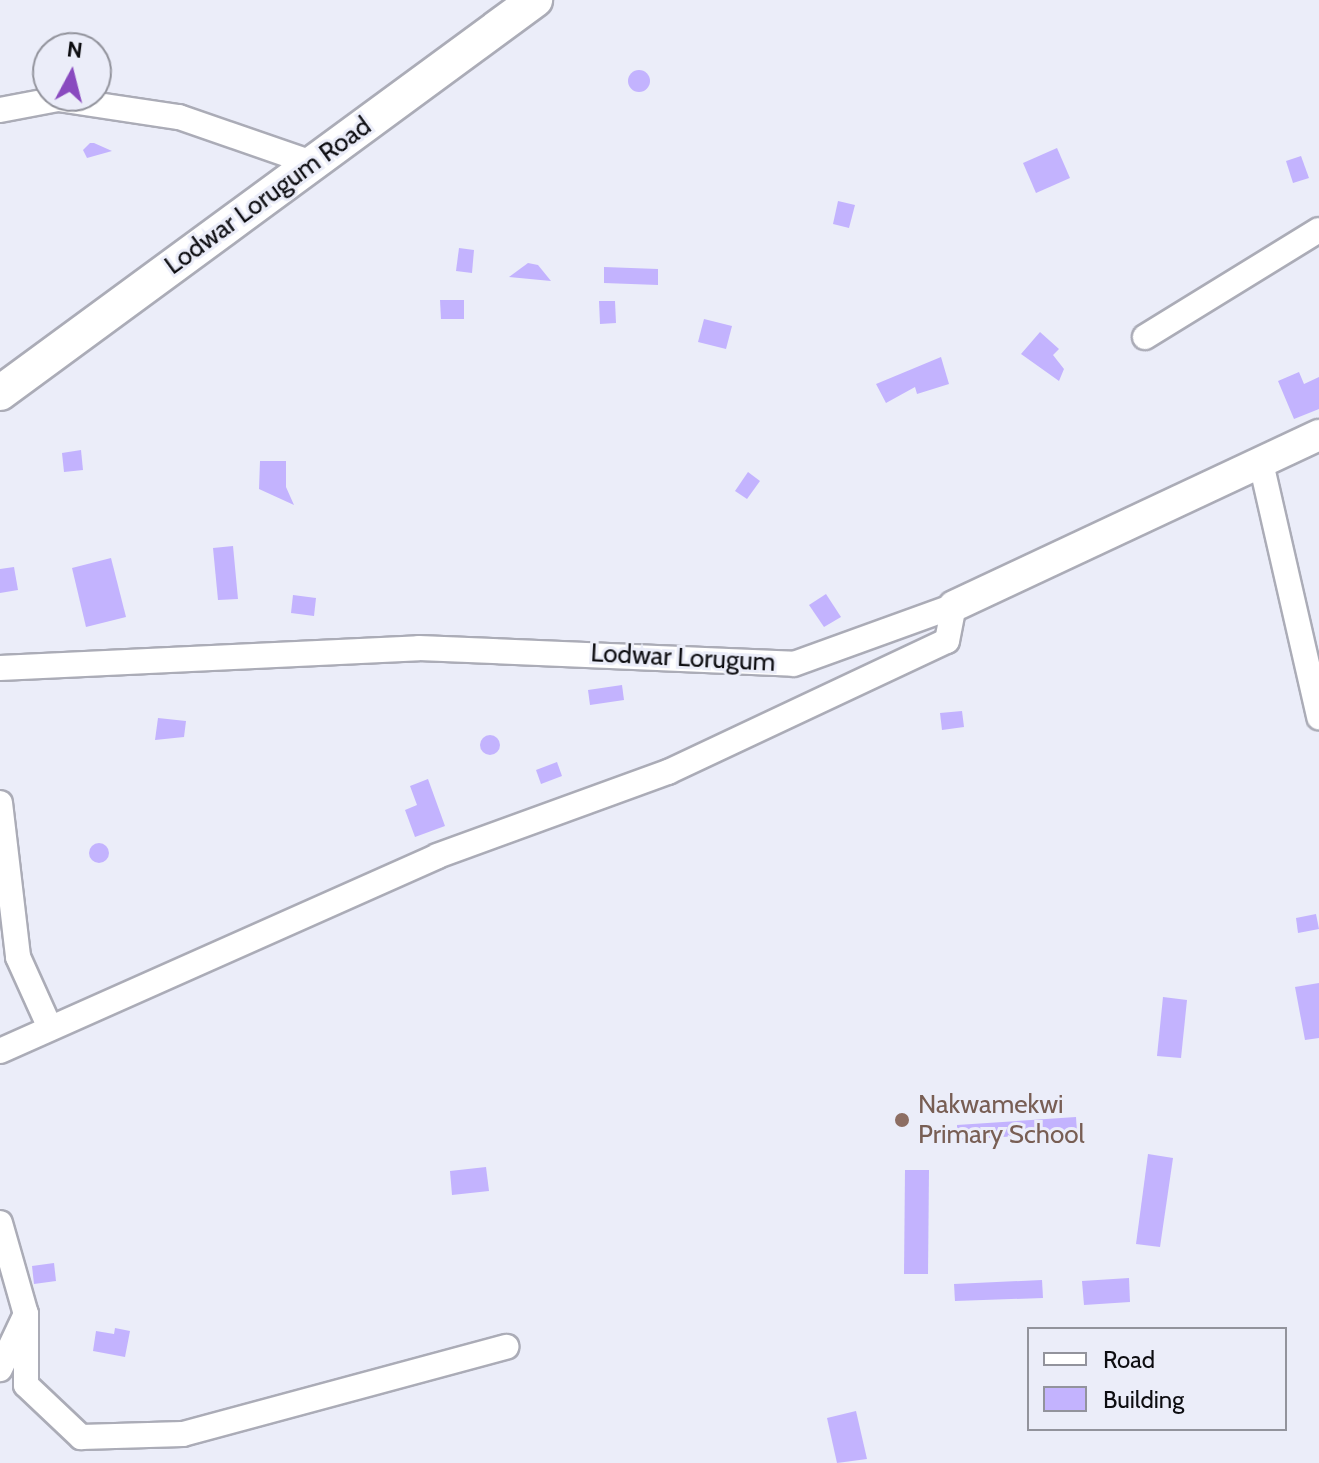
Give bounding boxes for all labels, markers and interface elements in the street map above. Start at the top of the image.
north arrow [32,32,112,112]
text: N [65,35,84,64]
street label: Lodwar Lorugum Road [159,111,377,281]
street label: Lodwar Lorugum [590,638,776,678]
place label: Nakwamekwi Primary School [918,1089,1085,1150]
marker: Nakwamekwi Primary School [893,1111,911,1129]
legend [1027,1327,1287,1431]
text: Road [1103,1345,1155,1374]
text: Building [1103,1385,1184,1414]

